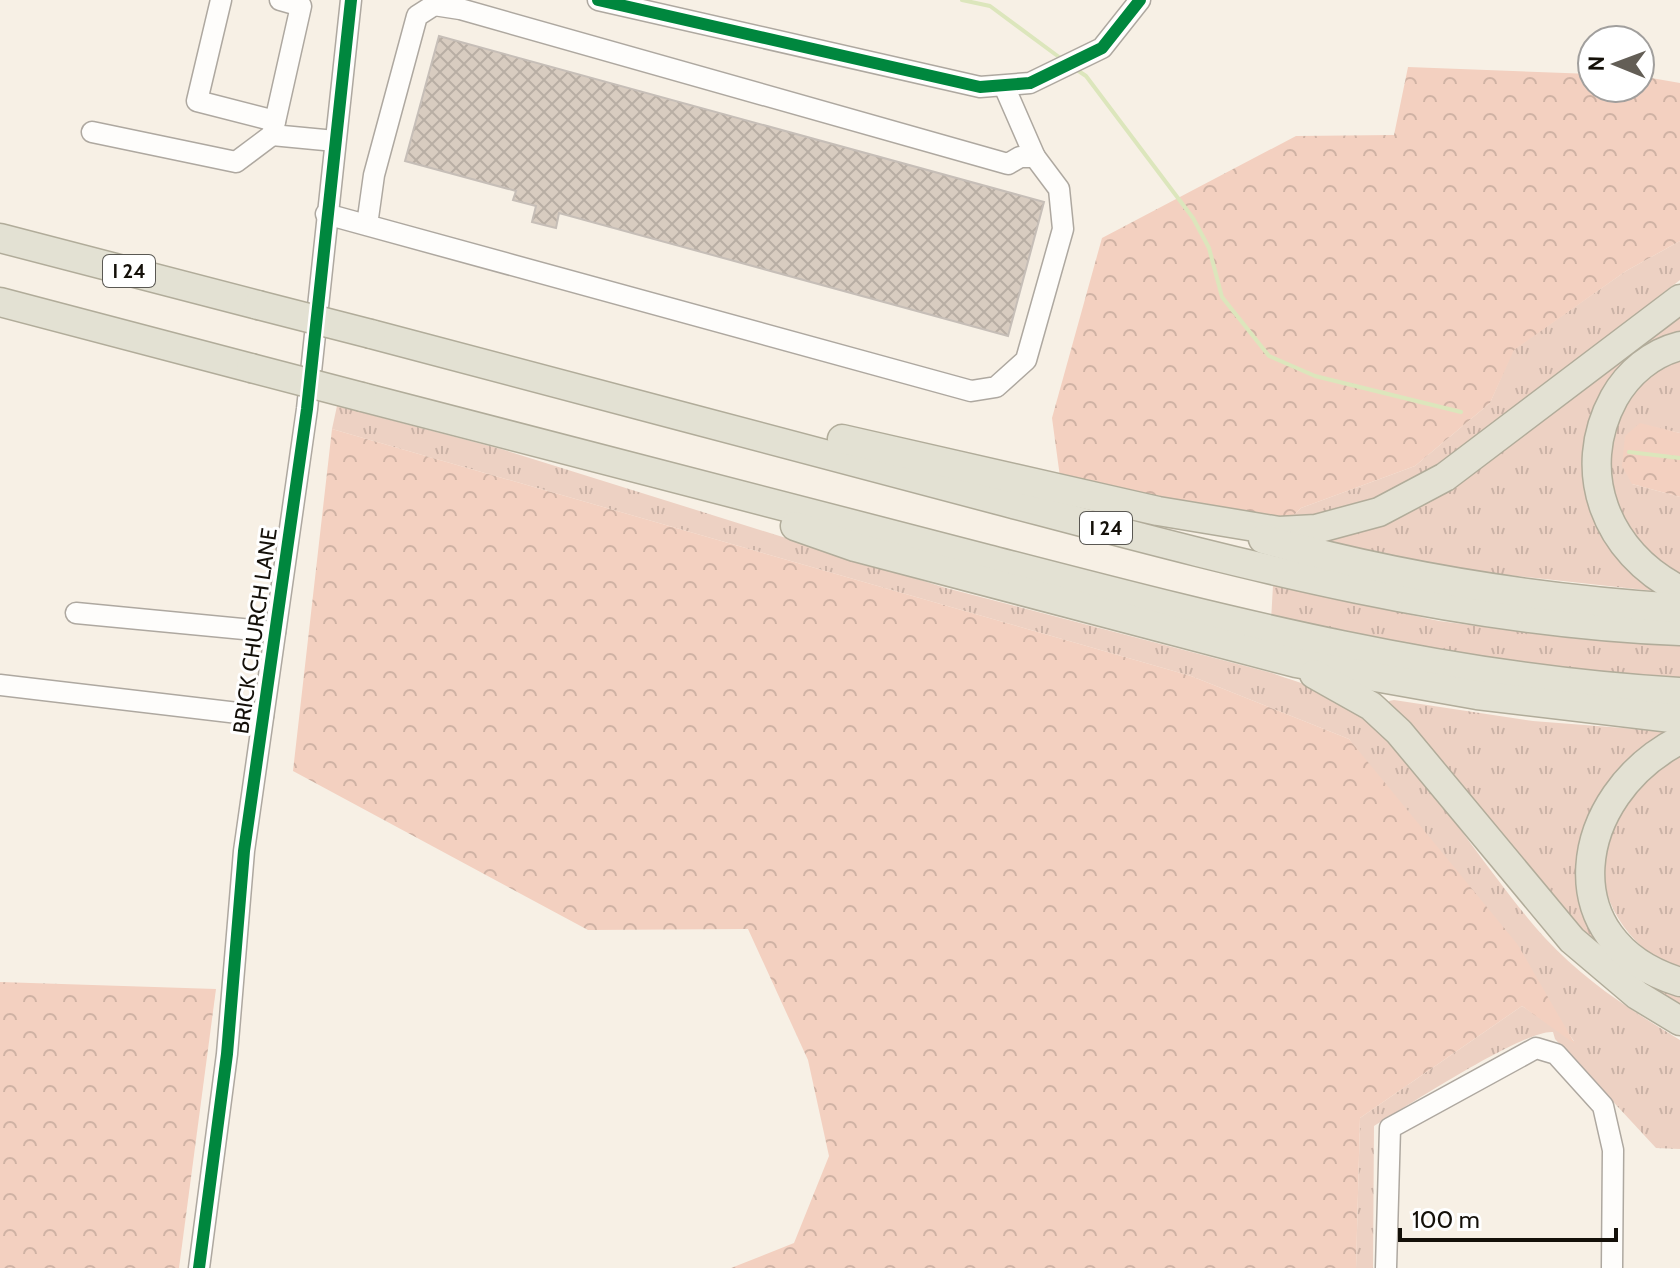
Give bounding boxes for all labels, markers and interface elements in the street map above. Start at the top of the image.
north arrow [1576,24,1656,104]
text: N [1583,56,1610,72]
road number: I 24 [103,255,155,287]
road number: I 24 [1080,512,1132,544]
street label: BRICK CHURCH LANE [227,526,283,736]
scale bar [1400,1192,1616,1242]
text: 100 m [1412,1205,1480,1234]

